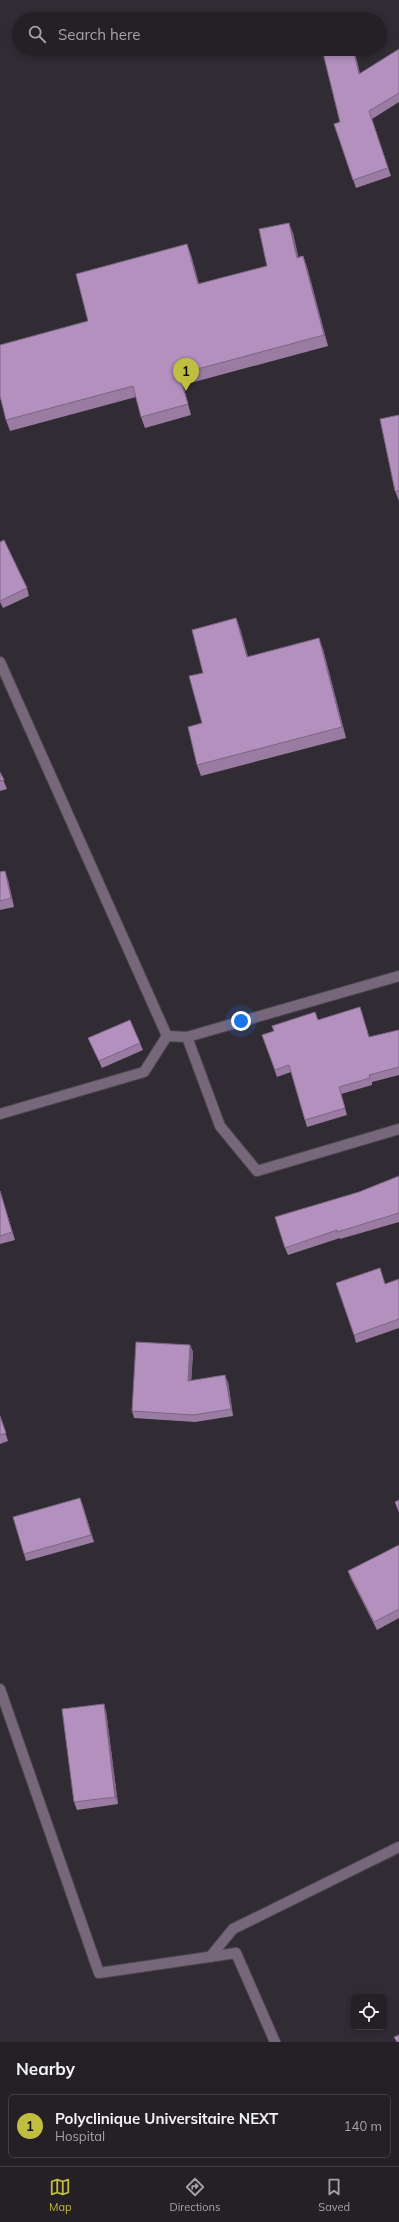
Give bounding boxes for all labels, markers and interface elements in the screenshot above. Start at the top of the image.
search box [12,12,387,56]
icon: search [26,23,48,45]
text: Search here [58,25,140,44]
pin: 1 [173,358,199,391]
your location [231,1011,251,1031]
map controls [351,1994,387,2030]
button: locate [351,1994,387,2030]
text: Nearby [16,2058,75,2079]
text: Polyclinique Universitaire NEXT [55,2109,278,2128]
text: 1 [26,2118,34,2134]
text: 140 m [344,2118,382,2134]
text: Hospital [55,2128,105,2144]
tab: Map [49,2176,72,2214]
tab: Directions [170,2176,220,2214]
tab: Saved [318,2176,350,2214]

